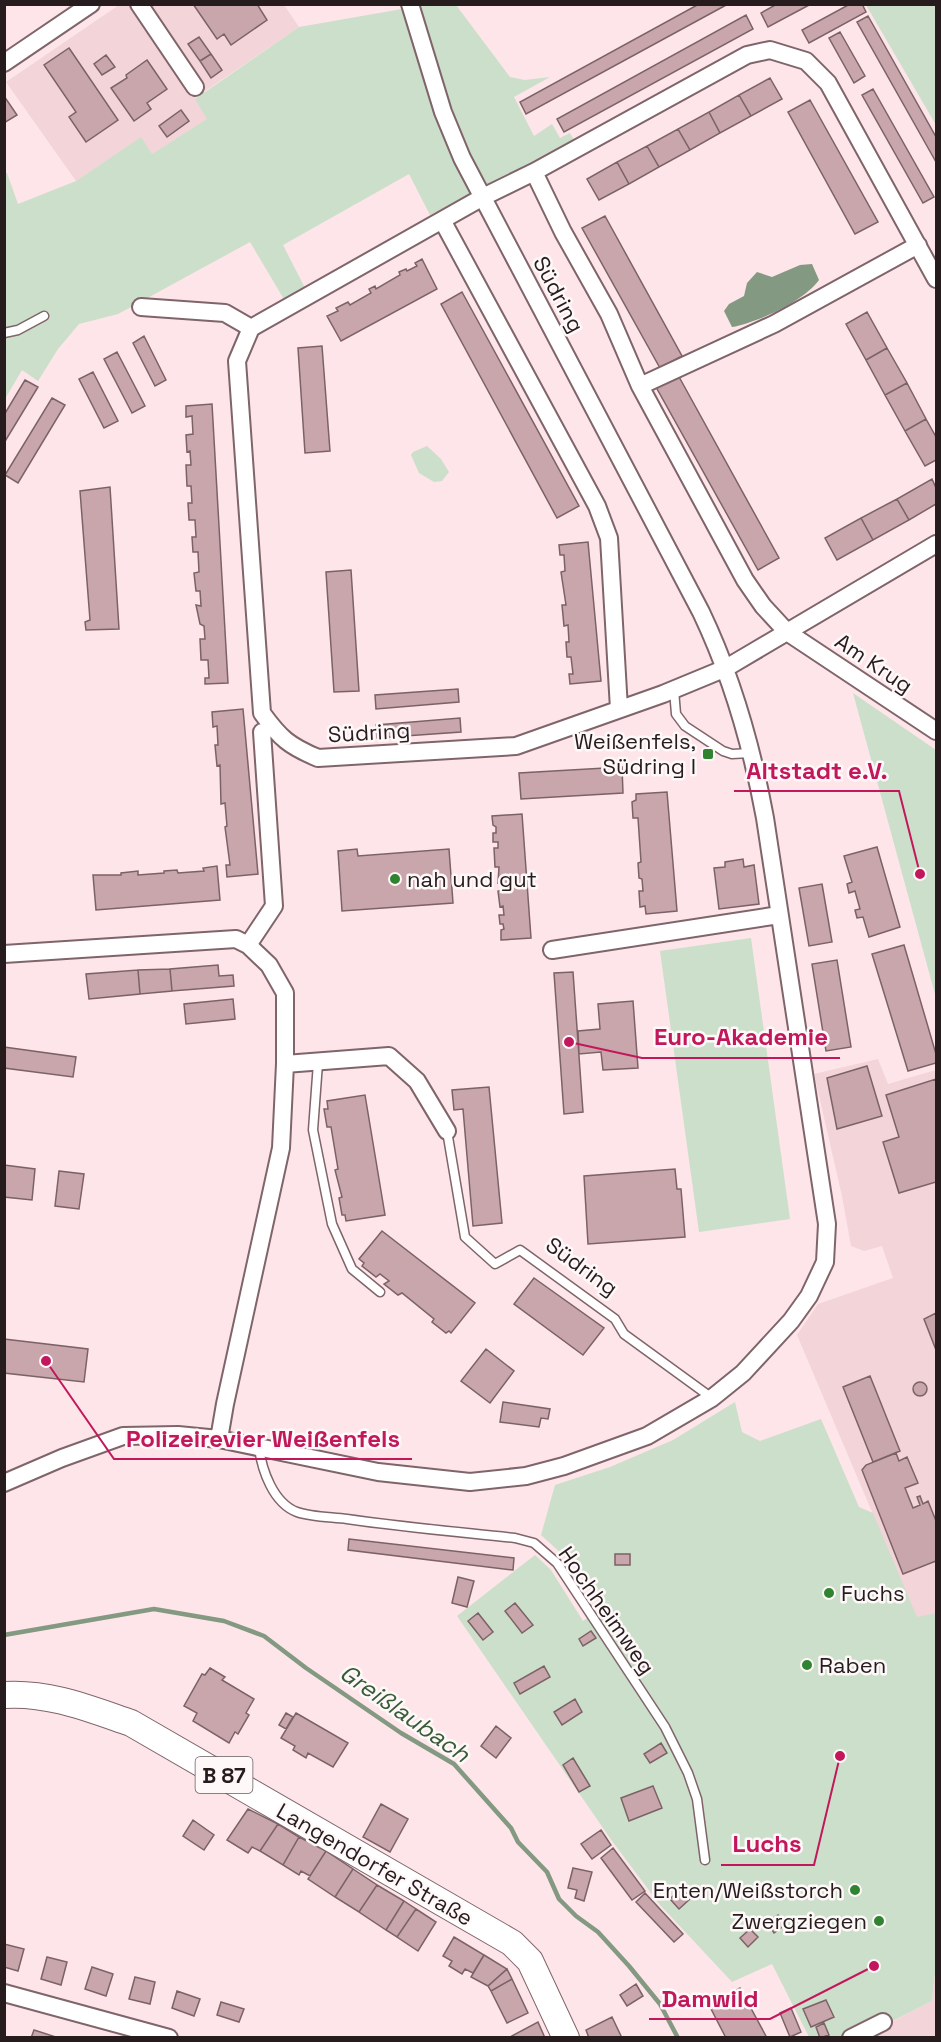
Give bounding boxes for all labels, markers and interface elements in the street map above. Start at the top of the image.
street label: Südring [527,251,591,337]
street label: Am Krug [830,627,918,699]
street label: Südring [327,716,411,748]
place label: Weißenfels, Südring I [574,727,696,780]
marker: Weißenfels, Südring I [701,747,715,761]
callout: Altstadt e.V. [734,749,899,791]
text: Altstadt e.V. [746,755,888,786]
place label: nah und gut [407,865,537,893]
marker: nah und gut [388,872,402,886]
callout: Euro-Akademie [642,1016,840,1058]
text: Euro-Akademie [654,1021,828,1052]
street label: Südring [540,1230,624,1302]
callout: Polizeirevier Weißenfels [114,1417,412,1459]
text: Polizeirevier Weißenfels [126,1423,400,1454]
street label: Hochheimweg [553,1541,661,1679]
place label: Fuchs [841,1579,905,1607]
marker: Fuchs [822,1586,836,1600]
place label: Raben [819,1651,886,1679]
water label: Greißlaubach [334,1657,477,1770]
marker: Raben [800,1658,814,1672]
road number: B 87 [196,1757,252,1793]
street label: Langendorfer Straße [272,1796,478,1932]
callout: Luchs [721,1823,814,1865]
text: Luchs [732,1828,802,1859]
place label: Enten/Weißstorch [653,1876,843,1904]
marker: Enten/Weißstorch [848,1883,862,1897]
place label: Zwergziegen [732,1907,867,1935]
marker: Zwergziegen [872,1914,886,1928]
callout: Damwild [649,1977,770,2019]
text: Damwild [661,1983,759,2014]

